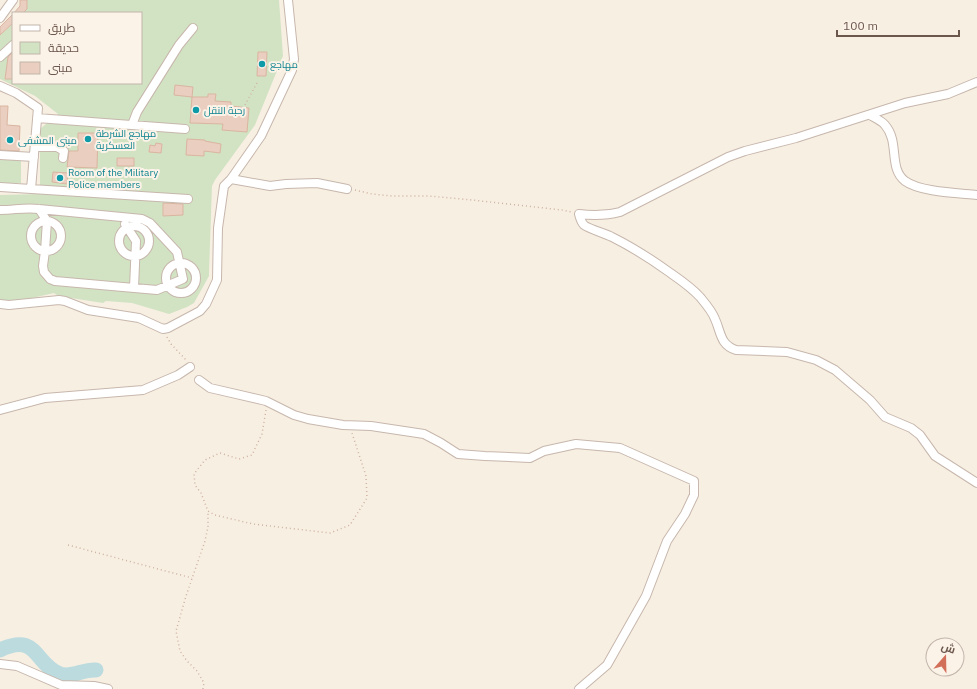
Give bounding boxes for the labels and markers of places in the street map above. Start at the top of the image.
place label: مهاجع [270,58,298,71]
marker: مهاجع [257,59,267,69]
place label: رحبة النقل [204,104,245,117]
marker: رحبة النقل [191,105,201,115]
place label: مهاجع الشرطة العسكرية [96,127,156,152]
place label: مبنى المشفى [18,134,77,147]
marker: مهاجع الشرطة العسكرية [83,134,93,144]
marker: مبنى المشفى [5,135,15,145]
place label: Room of the Military Police members [68,166,158,191]
marker: Room of the Military Police members [55,173,65,183]

